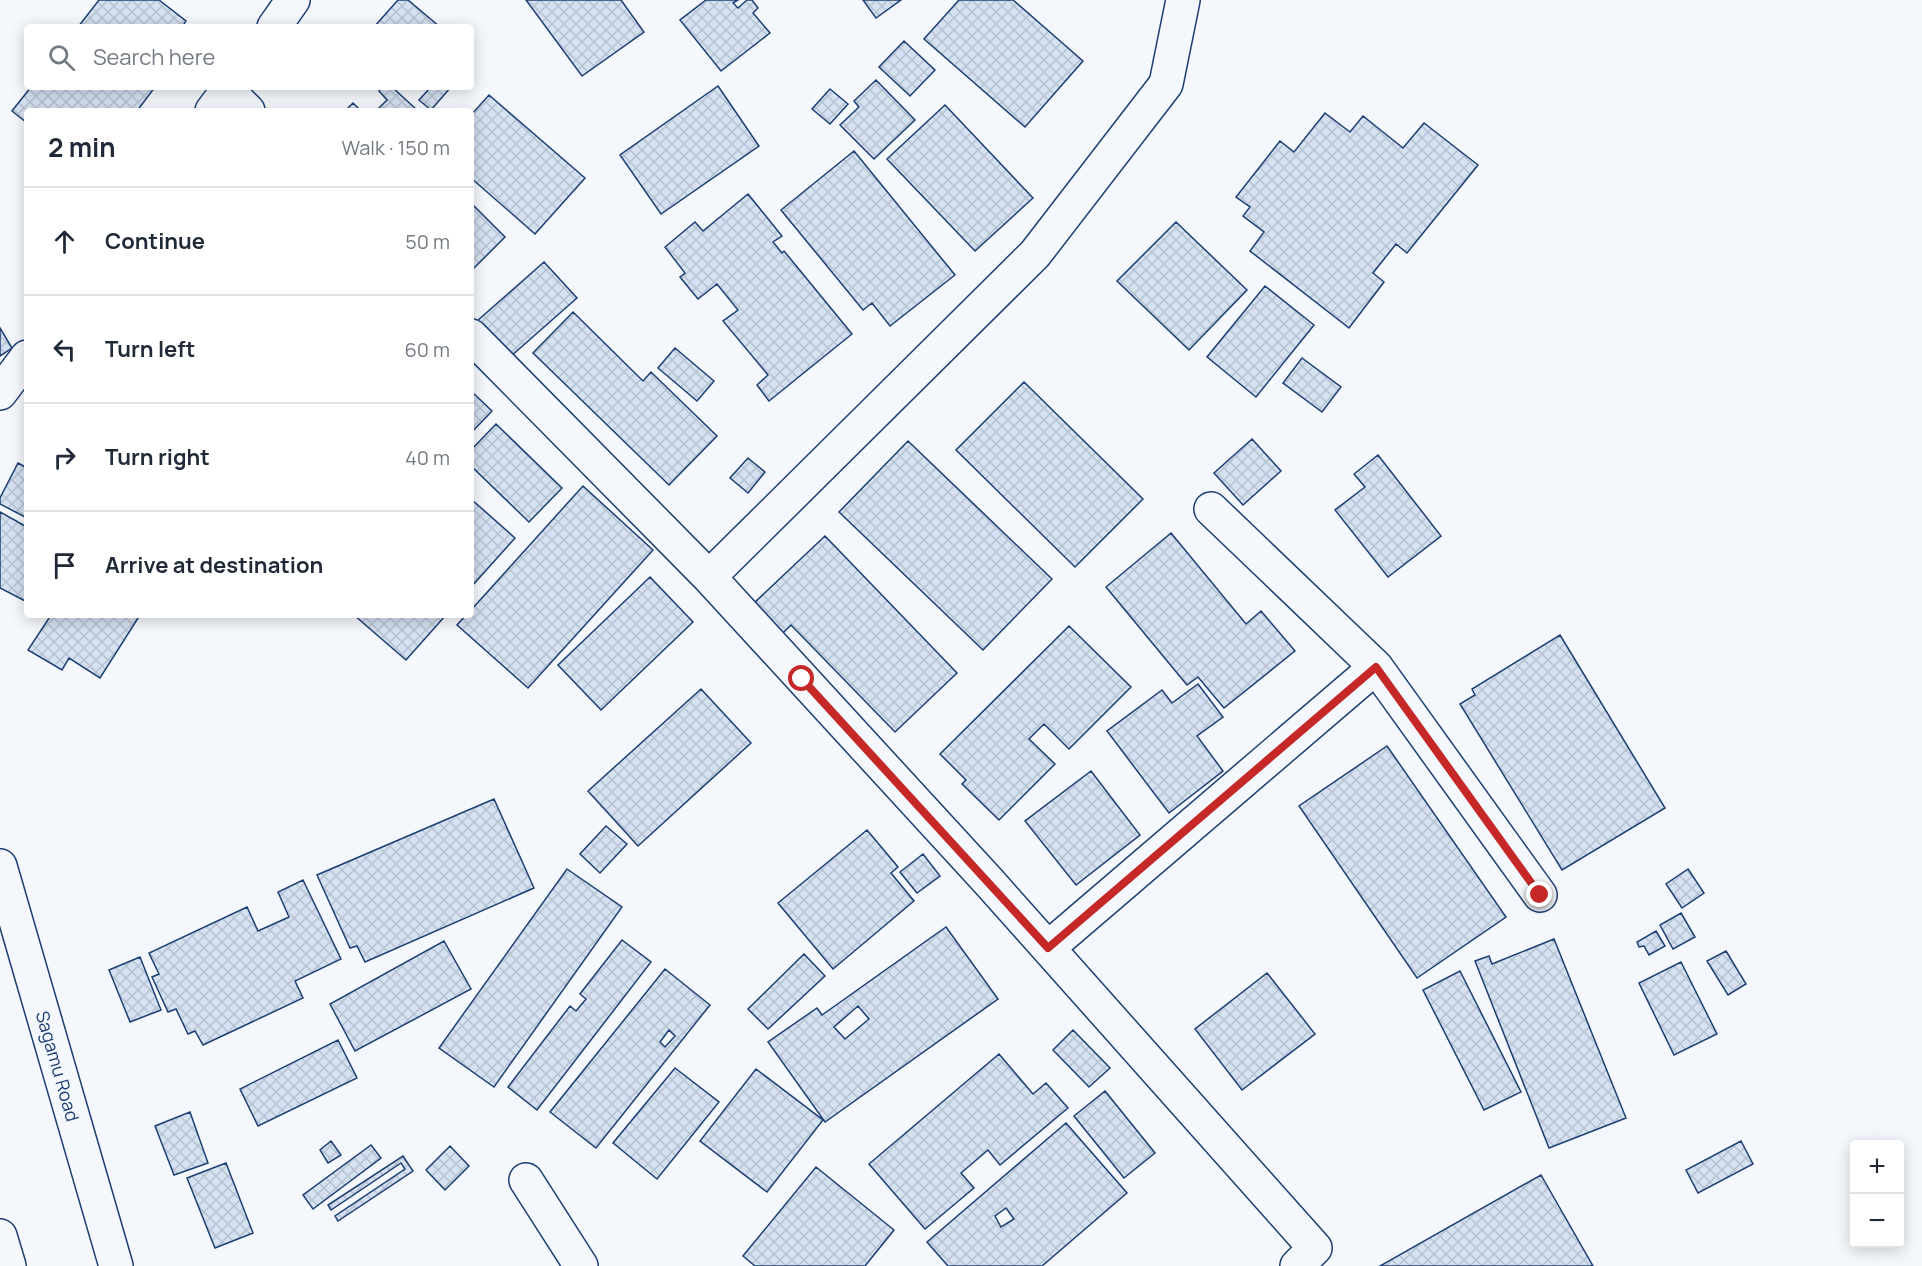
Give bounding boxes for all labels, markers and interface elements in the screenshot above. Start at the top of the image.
search box [24,24,474,90]
icon: search [45,41,78,74]
text: Search here [93,42,215,72]
text: 2 min [48,129,116,165]
text: Walk · 150 m [341,134,450,161]
icon: ahead [48,225,81,258]
text: Continue [105,226,205,256]
text: 50 m [405,228,450,255]
icon: left [48,333,81,366]
text: Turn left [105,334,195,364]
text: 60 m [404,336,450,363]
icon: right [48,441,81,474]
text: Turn right [105,442,210,472]
text: 40 m [405,444,450,471]
icon: arrive [48,549,81,582]
text: Arrive at destination [105,550,323,580]
route start [788,665,814,691]
route end [1526,881,1552,907]
street label: Sagamu Road [31,1008,85,1124]
map controls [1850,1140,1904,1248]
button: + [1850,1140,1904,1194]
button: − [1850,1194,1904,1248]

